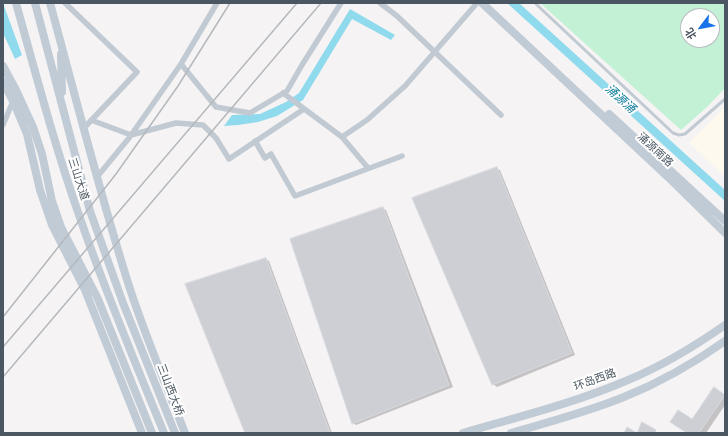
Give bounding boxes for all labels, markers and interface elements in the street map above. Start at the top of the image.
north arrow [680,8,720,48]
text: 北 [681,25,700,43]
water label: 涌源涌 [602,82,638,116]
street label: 涌源南路 [634,130,676,170]
street label: 三山大道 [65,156,91,202]
street label: 三山西大桥 [154,362,186,418]
street label: 环岛西路 [572,366,618,394]

